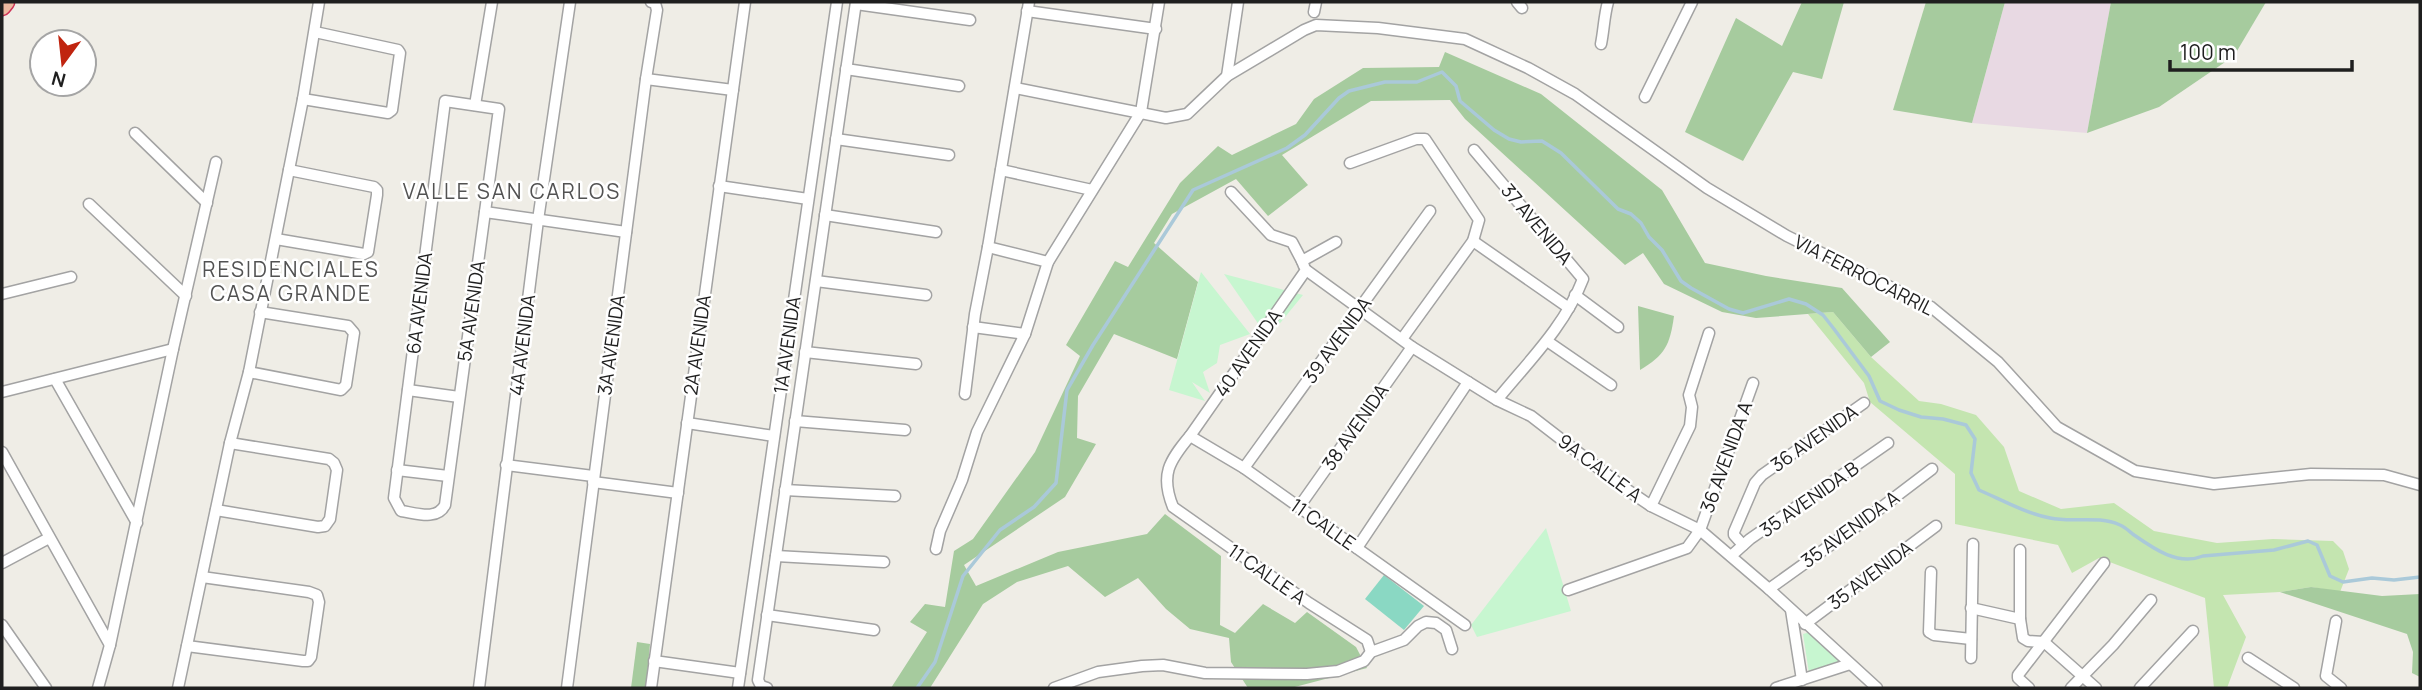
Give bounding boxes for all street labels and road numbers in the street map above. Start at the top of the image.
street label: 37 AVENIDA [1495,178,1579,270]
street label: VIA FERROCARRIL [1790,229,1938,321]
street label: 6A AVENIDA [400,251,438,355]
street label: 5A AVENIDA [451,259,491,363]
street label: 39 AVENIDA [1297,292,1377,388]
street label: 4A AVENIDA [503,293,541,397]
street label: 3A AVENIDA [591,293,631,397]
street label: 2A AVENIDA [677,293,717,397]
street label: 1A AVENIDA [767,295,807,395]
street label: 40 AVENIDA [1208,304,1288,402]
street label: 38 AVENIDA [1316,379,1394,475]
street label: 36 AVENIDA A [1694,398,1758,516]
street label: 36 AVENIDA [1765,398,1863,478]
street label: 9A CALLE A [1553,428,1647,508]
street label: 35 AVENIDA B [1754,455,1864,543]
street label: 35 AVENIDA A [1795,484,1905,574]
street label: 11 CALLE [1285,492,1361,556]
street label: 35 AVENIDA [1822,534,1918,616]
street label: 11 CALLE A [1223,538,1311,610]

